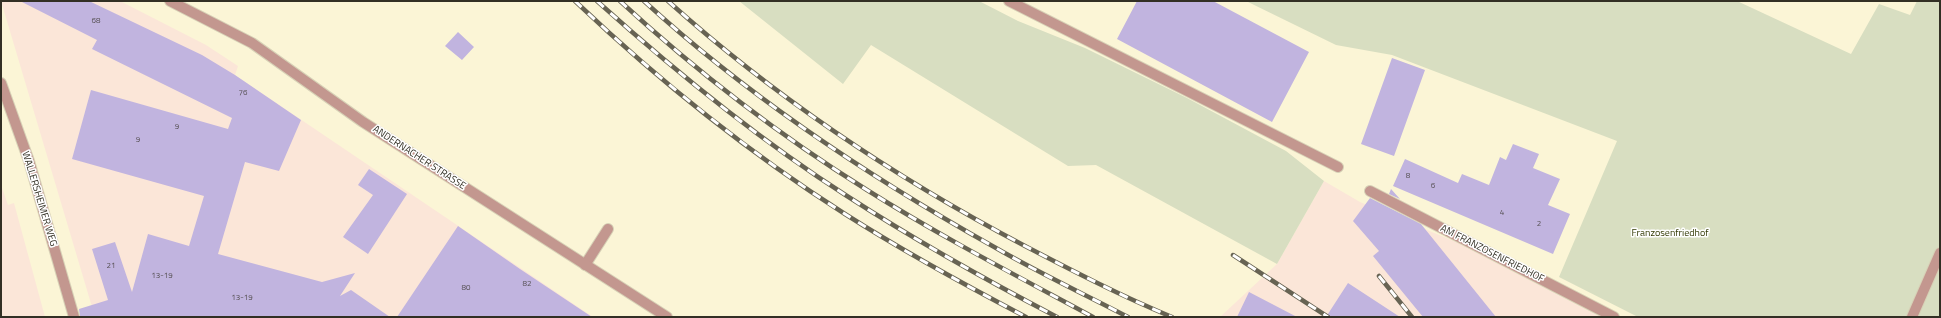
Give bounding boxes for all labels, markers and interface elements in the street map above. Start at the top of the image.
house number: 68 [92,16,100,26]
house number: 76 [239,88,247,98]
house number: 9 [175,122,179,132]
street label: ANDERNACHER STRASSE [370,123,468,193]
house number: 9 [136,135,140,145]
street label: WALLERSHEIMER WEG [19,150,59,248]
house number: 8 [1406,171,1410,181]
house number: 6 [1431,181,1435,191]
house number: 4 [1500,208,1504,218]
house number: 2 [1537,219,1541,229]
street label: AM FRANZOSENFRIEDHOF [1438,223,1546,285]
park label: Franzosenfriedhof [1631,228,1709,240]
house number: 21 [107,261,115,271]
house number: 13-19 [151,271,173,281]
house number: 82 [523,279,531,289]
house number: 80 [462,283,470,293]
house number: 13-19 [231,293,253,303]

